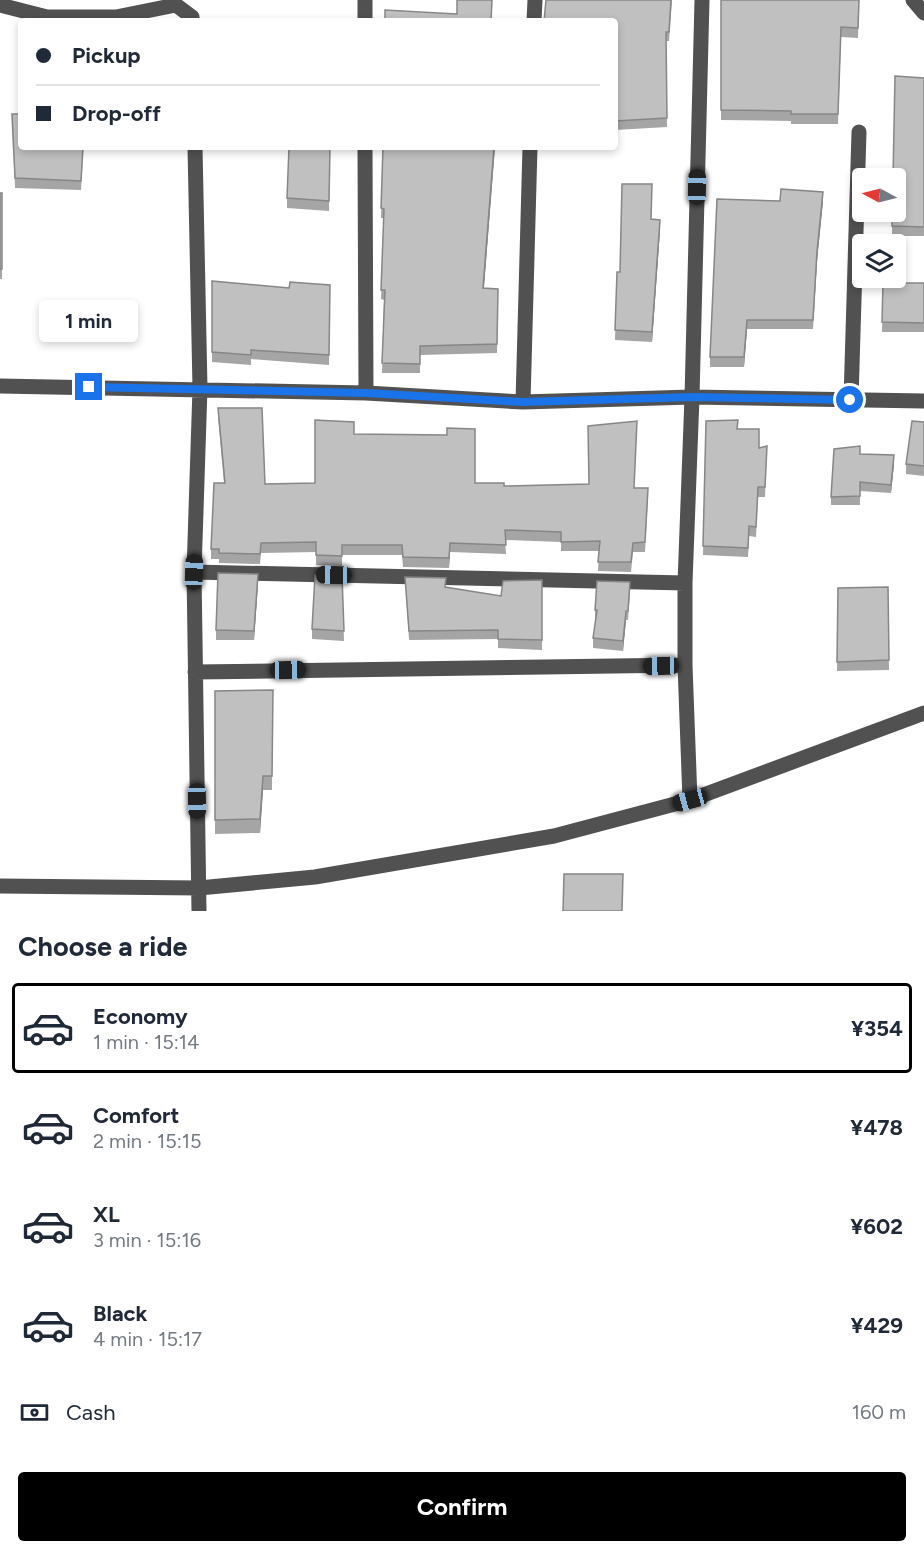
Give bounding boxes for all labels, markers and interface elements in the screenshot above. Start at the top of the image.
text: Pickup [72,42,141,69]
text: Drop-off [72,100,161,127]
north arrow [852,168,906,222]
map controls [852,168,906,288]
car [688,169,706,205]
button: layers [852,234,906,288]
callout: 1 min [40,300,138,342]
text: 1 min [65,309,112,333]
route end [75,373,102,400]
route start [836,386,863,413]
car [184,554,204,590]
car [316,566,352,584]
car [643,657,679,675]
car [270,661,306,679]
car [188,783,206,819]
car [670,787,710,813]
text: Choose a ride [18,930,187,963]
icon: car [21,1001,75,1055]
text: Economy [93,1003,188,1030]
text: ¥354 [851,1015,903,1042]
text: 1 min · 15:14 [93,1030,199,1054]
icon: car [21,1100,75,1154]
text: Comfort [93,1102,179,1129]
text: ¥478 [850,1114,903,1141]
text: 2 min · 15:15 [93,1129,201,1153]
icon: car [21,1199,75,1253]
text: XL [93,1201,120,1228]
text: ¥602 [850,1213,903,1240]
text: 3 min · 15:16 [93,1228,201,1252]
icon: car [21,1298,75,1352]
text: Black [93,1300,147,1327]
text: ¥429 [850,1312,903,1339]
text: 4 min · 15:17 [93,1327,202,1351]
icon: cash [18,1396,51,1429]
text: Cash [66,1399,116,1426]
text: 160 m [852,1400,906,1424]
button: Confirm [18,1472,906,1541]

